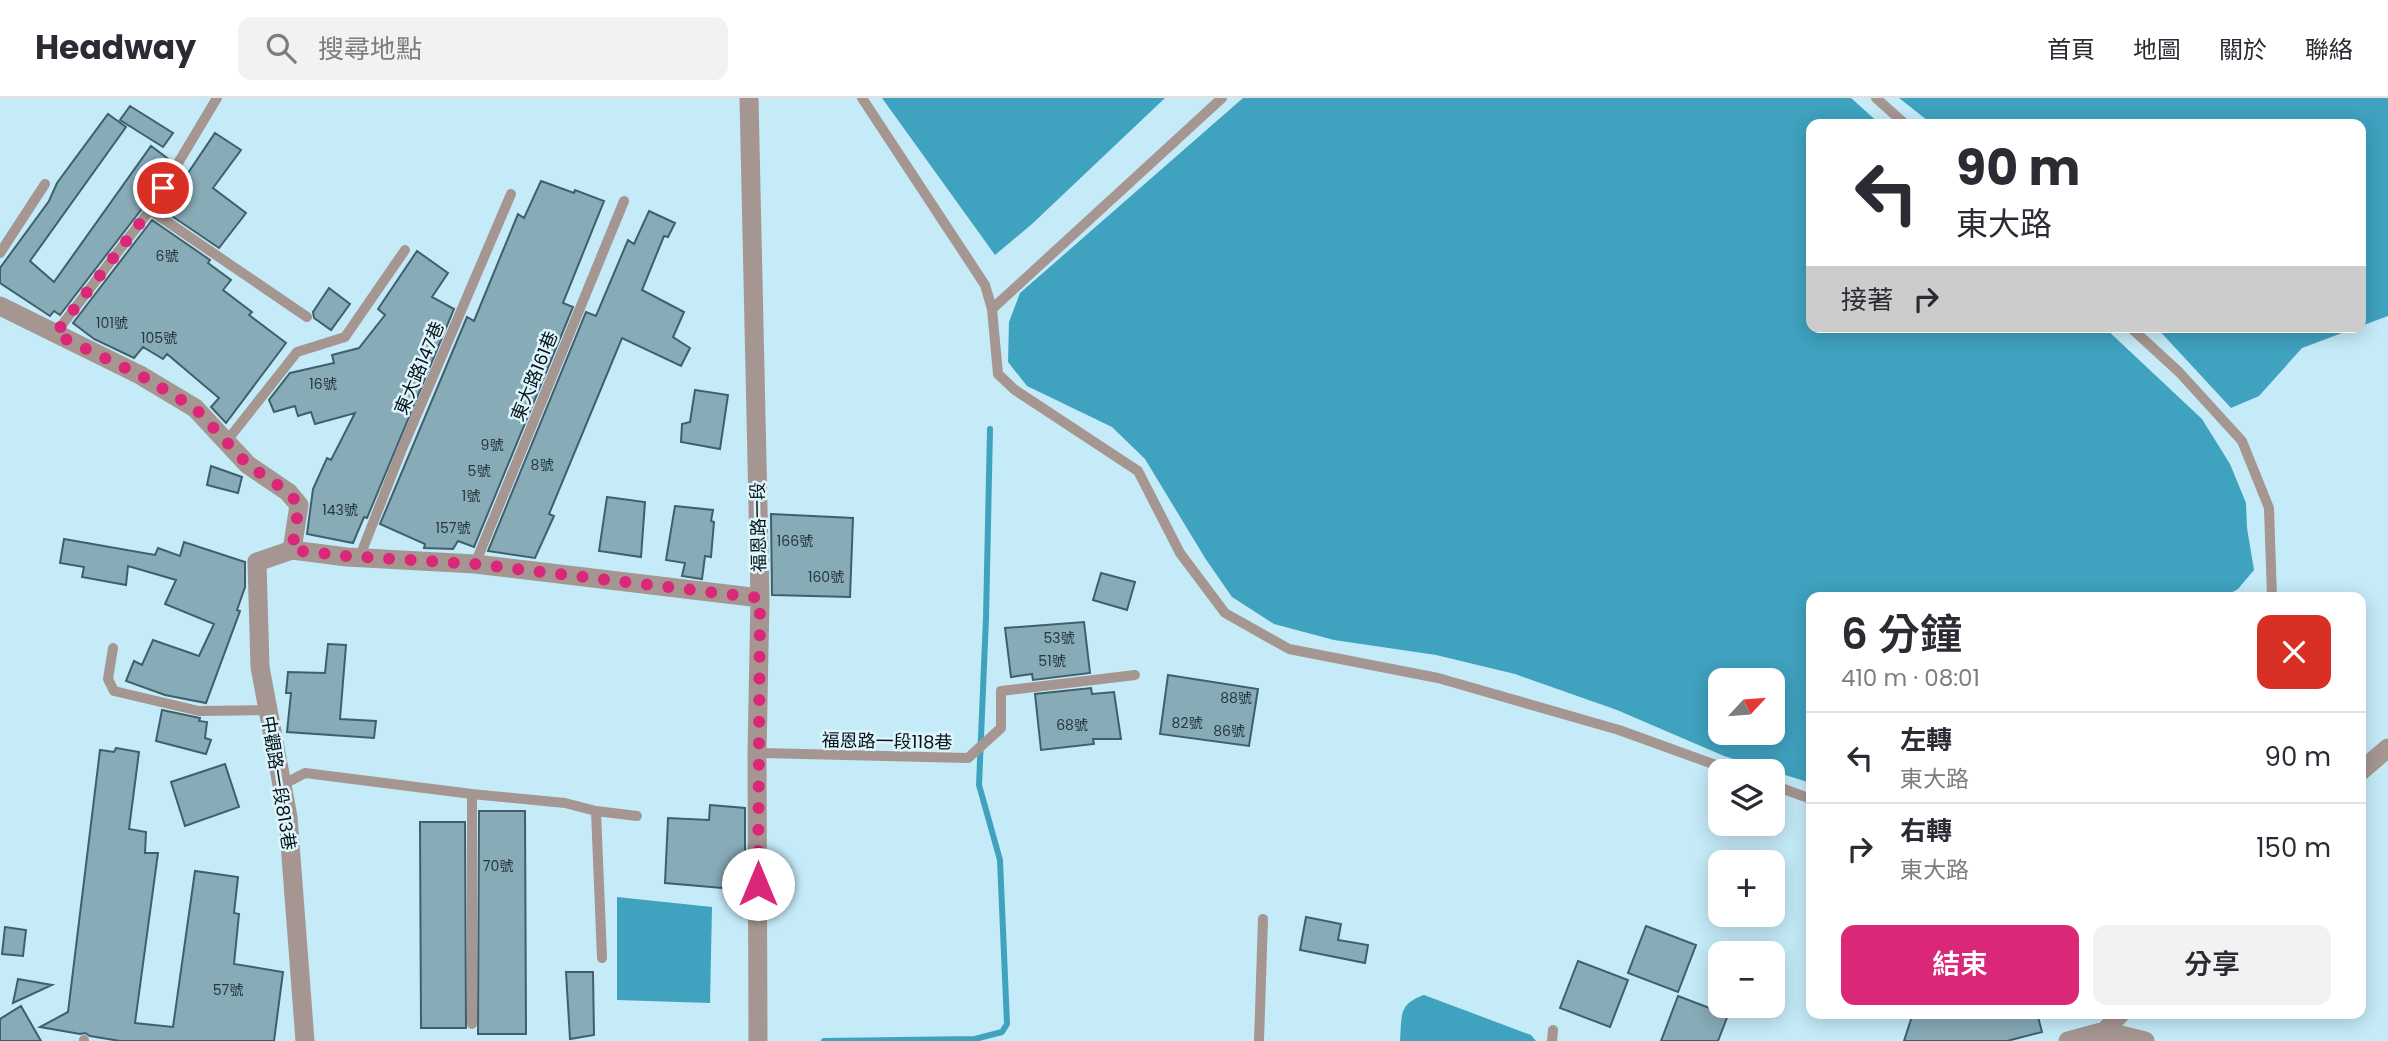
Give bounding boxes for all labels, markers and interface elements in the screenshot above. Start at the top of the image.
search box [238,17,728,80]
text: Headway [35,24,196,71]
icon: search [262,29,300,67]
text: 搜尋地點 [318,31,422,67]
text: 首頁 [2047,33,2095,66]
text: 地圖 [2133,33,2181,66]
text: 關於 [2219,33,2267,66]
text: 聯絡 [2305,33,2353,66]
text: 90 m [1956,134,2080,202]
icon: left [1841,147,1932,238]
pin [133,158,193,218]
icon: arrive [144,169,182,207]
text: 東大路 [1956,201,2052,246]
house number: 6號 [156,246,178,266]
icon: right [1907,280,1945,318]
text: 接著 [1841,282,1893,318]
house number: 101號 [96,313,128,333]
street label: 東大路147巷 [388,318,450,418]
street label: 東大路161巷 [505,327,563,425]
house number: 105號 [141,328,177,348]
house number: 16號 [309,374,337,394]
house number: 9號 [481,435,503,455]
house number: 8號 [531,455,553,475]
house number: 5號 [468,461,490,481]
street label: 福恩路一段 [745,482,771,572]
house number: 1號 [462,486,480,506]
house number: 143號 [322,500,358,520]
house number: 157號 [436,518,470,538]
house number: 166號 [777,531,813,551]
house number: 160號 [808,567,844,587]
text: 6 分鐘 [1841,605,1962,664]
button: close [2257,615,2331,689]
house number: 53號 [1043,628,1075,648]
house number: 51號 [1038,651,1066,671]
text: 410 m · 08:01 [1841,662,1980,694]
north arrow [1708,668,1785,746]
map controls [1708,668,1785,1018]
house number: 88號 [1220,688,1252,708]
house number: 82號 [1172,713,1202,733]
street label: 中觀路一段813巷 [256,714,302,852]
house number: 68號 [1056,715,1088,735]
house number: 86號 [1213,721,1245,741]
text: 左轉 [1900,722,1952,758]
street label: 福恩路一段118巷 [821,727,953,755]
icon: left [1841,739,1879,777]
text: 90 m [2265,739,2331,775]
button: layers [1708,759,1785,836]
text: 東大路 [1900,763,1969,795]
text: 右轉 [1900,813,1952,849]
icon: right [1841,830,1879,868]
text: 150 m [2256,830,2331,866]
position arrow [721,847,795,921]
button: + [1708,850,1785,927]
text: 東大路 [1900,854,1969,886]
house number: 70號 [483,856,513,876]
button: 結束 [1841,925,2079,1005]
button: 分享 [2093,925,2331,1005]
button: − [1708,941,1785,1018]
house number: 57號 [213,980,243,1000]

